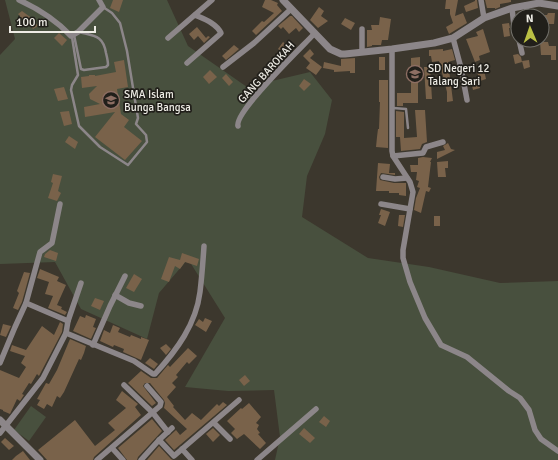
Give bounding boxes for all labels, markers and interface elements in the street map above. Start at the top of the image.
scale bar [10,8,95,34]
north arrow [510,8,550,48]
text: N [526,12,534,25]
text: 100 m [16,15,48,30]
street label: GANG BAROKAH [235,39,297,106]
place label: SD Negeri 12 Talang Sari [428,62,490,88]
school or university icon: SD Negeri 12 Talang Sari [405,64,425,84]
place label: SMA Islam Bunga Bangsa [124,88,191,114]
school or university icon: SMA Islam Bunga Bangsa [101,90,121,110]

